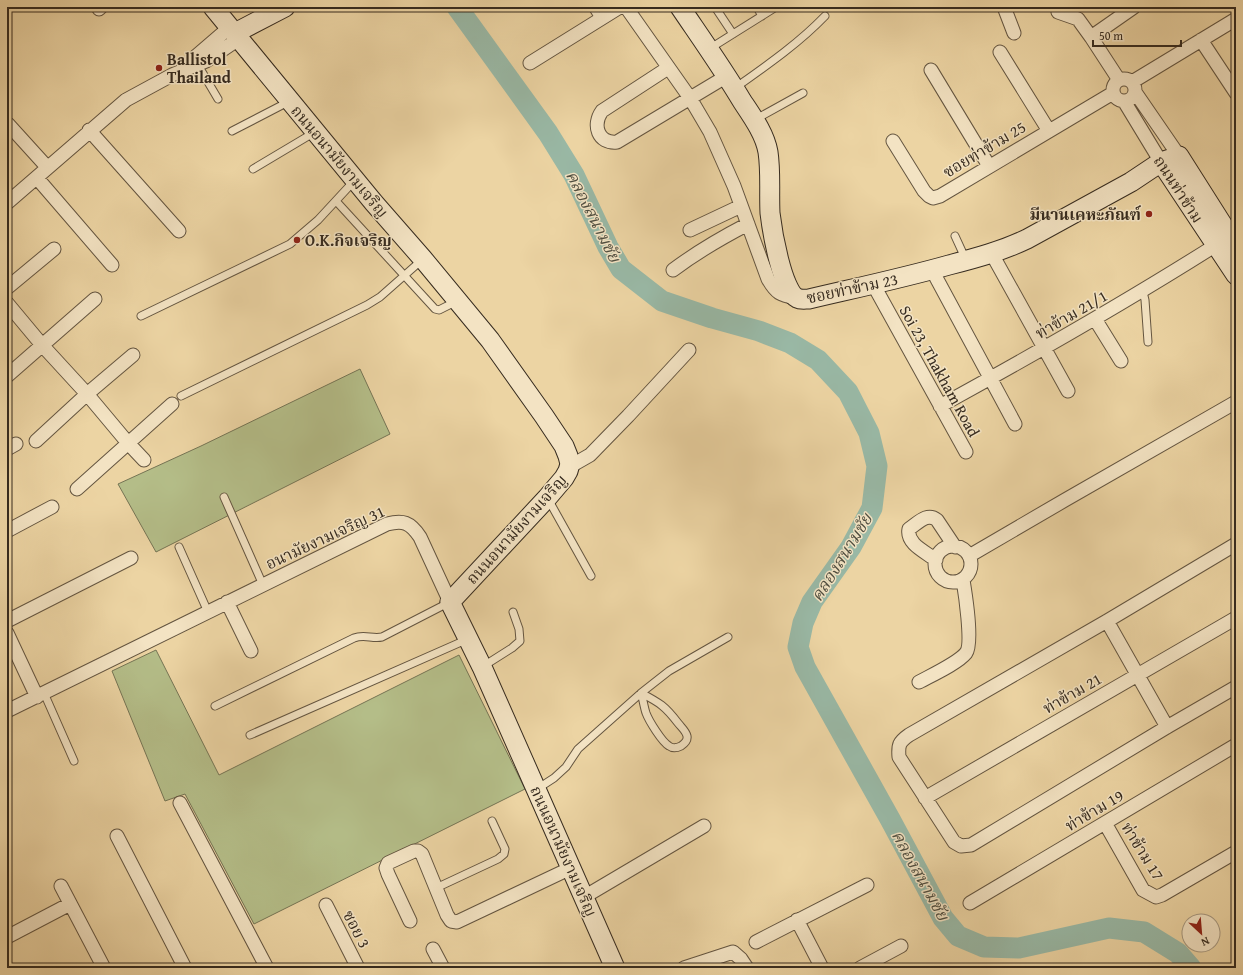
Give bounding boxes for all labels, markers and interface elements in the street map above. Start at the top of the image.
scale bar [1093,22,1181,48]
text: 50 m [1099,27,1123,44]
place label: Ballistol Thailand [167,47,232,89]
marker: Ballistol Thailand [154,63,164,73]
street label: ถนนอนามัยงามเจริญ [286,99,394,223]
street label: ซอยท่าข้าม 25 [938,115,1030,183]
street label: ถนนท่าข้าม [1148,150,1210,228]
water label: คลองสนามชัย [560,166,628,267]
place label: มีนานเคหะภัณฑ์ [1029,202,1142,226]
marker: มีนานเคหะภัณฑ์ [1144,209,1154,219]
place label: O.K.กิจเจริญ [305,228,392,252]
marker: O.K.กิจเจริญ [292,235,302,245]
street label: ซอยท่าข้าม 23 [804,267,900,309]
street label: ท่าข้าม 21/1 [1030,284,1112,344]
street label: Soi 23, Thakham Road [894,301,986,442]
street label: ถนนอนามัยงามเจริญ [460,469,572,589]
street label: อนามัยงามเจริญ 31 [262,499,388,575]
water label: คลองสนามชัย [804,507,878,606]
street label: ท่าข้าม 21 [1038,666,1106,720]
street label: ถนนอนามัยงามเจริญ [524,782,604,920]
street label: ท่าข้าม 19 [1060,783,1128,837]
street label: ท่าข้าม 17 [1116,817,1170,885]
water label: คลองสนามชัย [886,825,957,925]
street label: ซอย 3 [337,906,377,952]
north arrow [1181,913,1221,953]
text: N [1198,933,1212,951]

